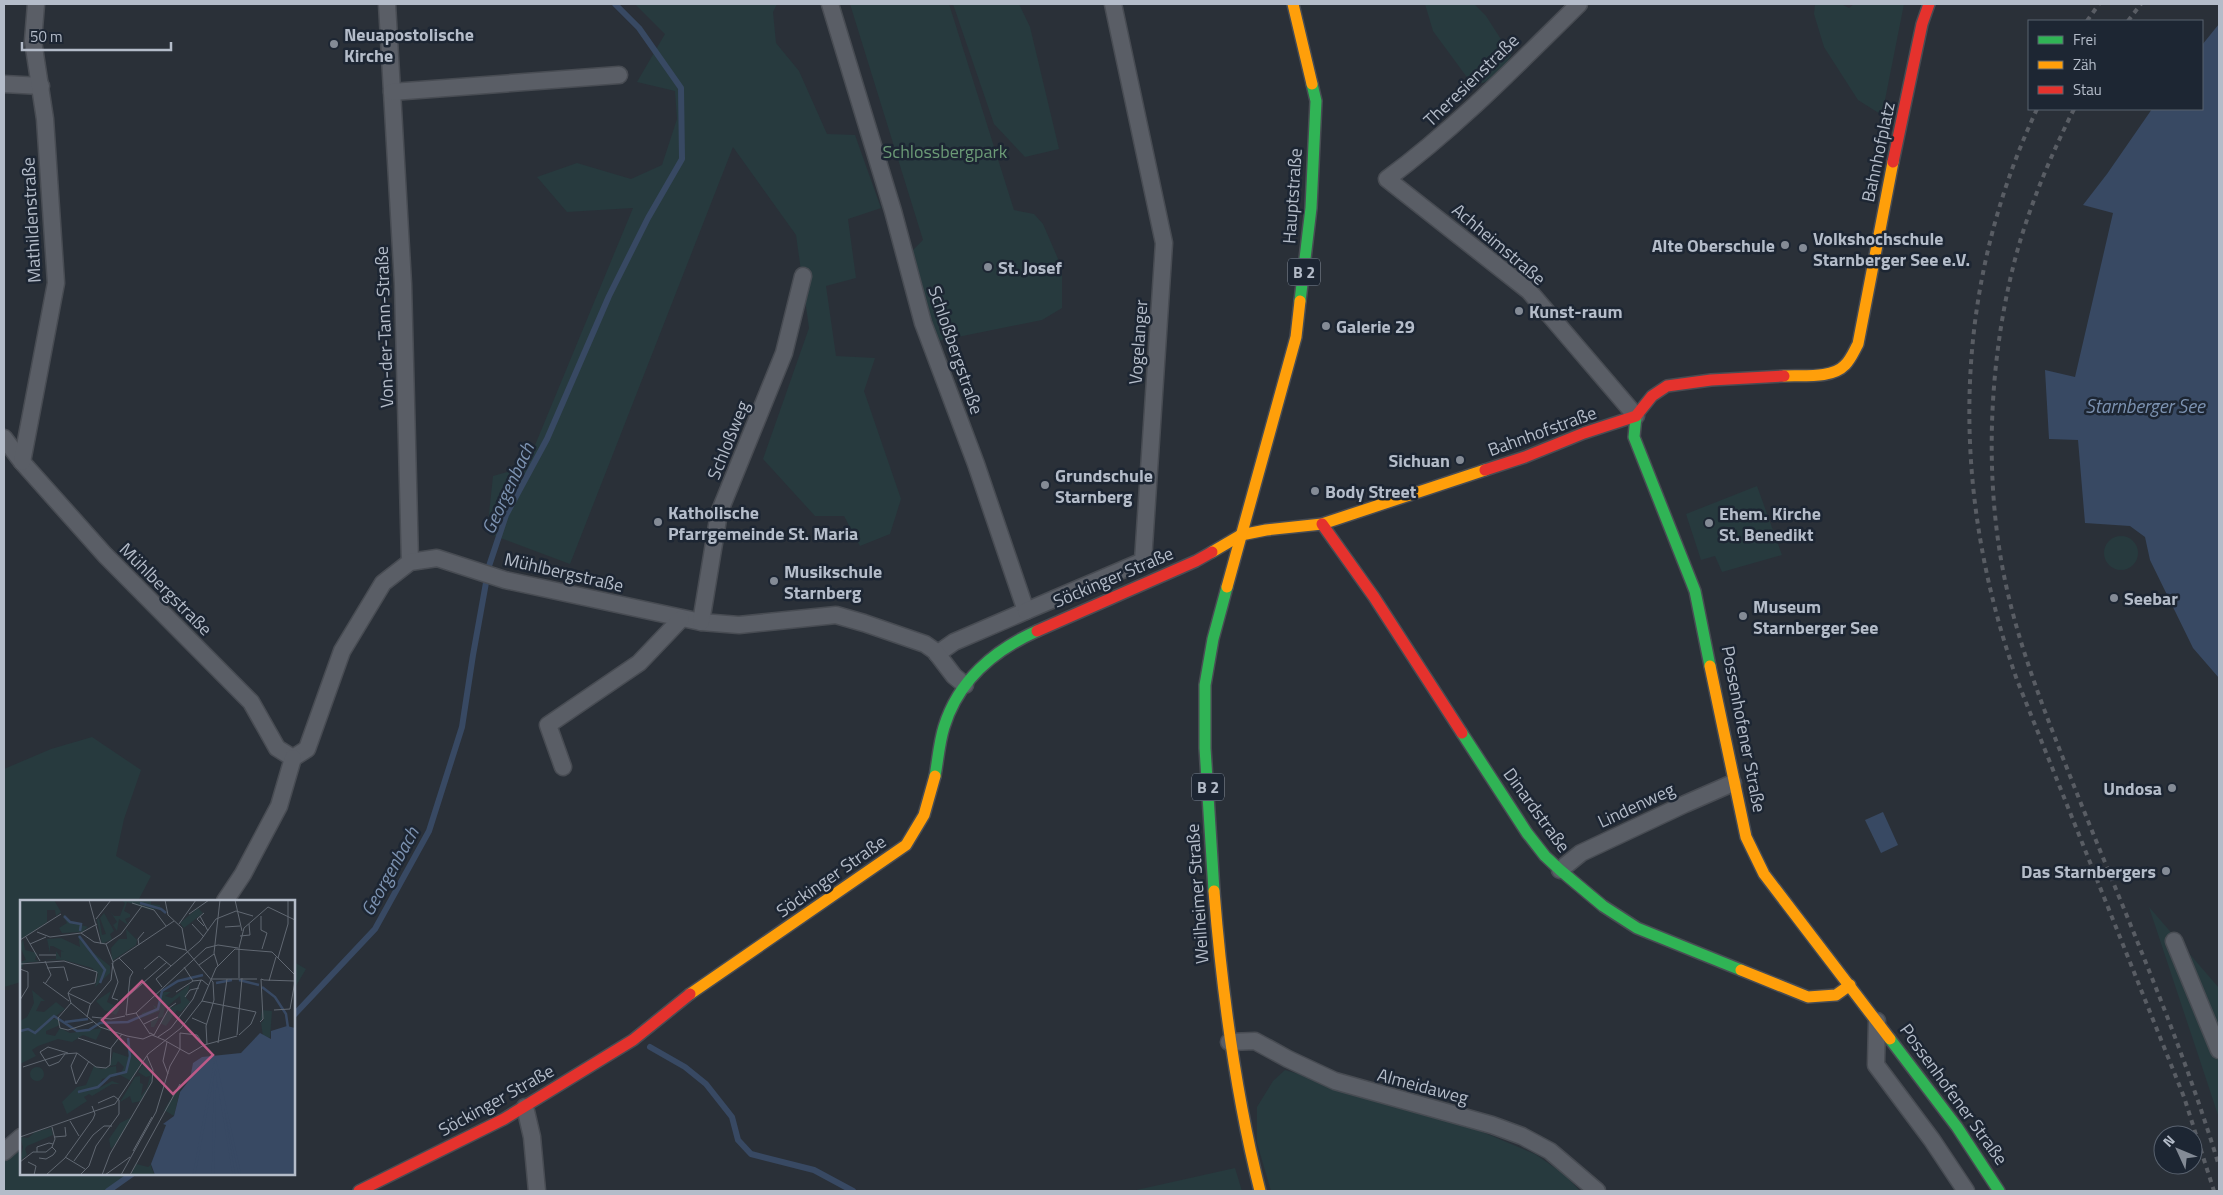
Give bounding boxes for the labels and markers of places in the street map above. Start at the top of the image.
place label: Neuapostolische Kirche [344,21,474,69]
marker: Neuapostolische Kirche [328,38,340,50]
place label: Volkshochschule Starnberger See e.V. [1813,225,1970,273]
place label: Alte Oberschule [1652,232,1775,259]
marker: Alte Oberschule [1779,239,1791,251]
marker: Volkshochschule Starnberger See e.V. [1797,242,1809,254]
place label: St. Josef [998,254,1062,281]
marker: St. Josef [982,261,994,273]
place label: Kunst-raum [1529,298,1623,325]
marker: Kunst-raum [1513,305,1525,317]
place label: Galerie 29 [1336,313,1415,340]
marker: Galerie 29 [1320,320,1332,332]
place label: Sichuan [1388,447,1450,474]
marker: Sichuan [1454,454,1466,466]
place label: Grundschule Starnberg [1055,462,1153,510]
place label: Body Street [1325,478,1417,505]
marker: Grundschule Starnberg [1039,479,1051,491]
marker: Body Street [1309,485,1321,497]
place label: Katholische Pfarrgemeinde St. Maria [668,499,858,547]
place label: Ehem. Kirche St. Benedikt [1719,500,1821,548]
marker: Katholische Pfarrgemeinde St. Maria [652,516,664,528]
marker: Ehem. Kirche St. Benedikt [1703,517,1715,529]
place label: Musikschule Starnberg [784,558,882,606]
marker: Musikschule Starnberg [768,575,780,587]
place label: Seebar [2124,585,2178,612]
marker: Seebar [2108,592,2120,604]
place label: Museum Starnberger See [1753,593,1878,641]
marker: Museum Starnberger See [1737,610,1749,622]
place label: Undosa [2103,775,2162,802]
marker: Undosa [2166,782,2178,794]
place label: Das Starnbergers [2021,858,2156,885]
marker: Das Starnbergers [2160,865,2172,877]

